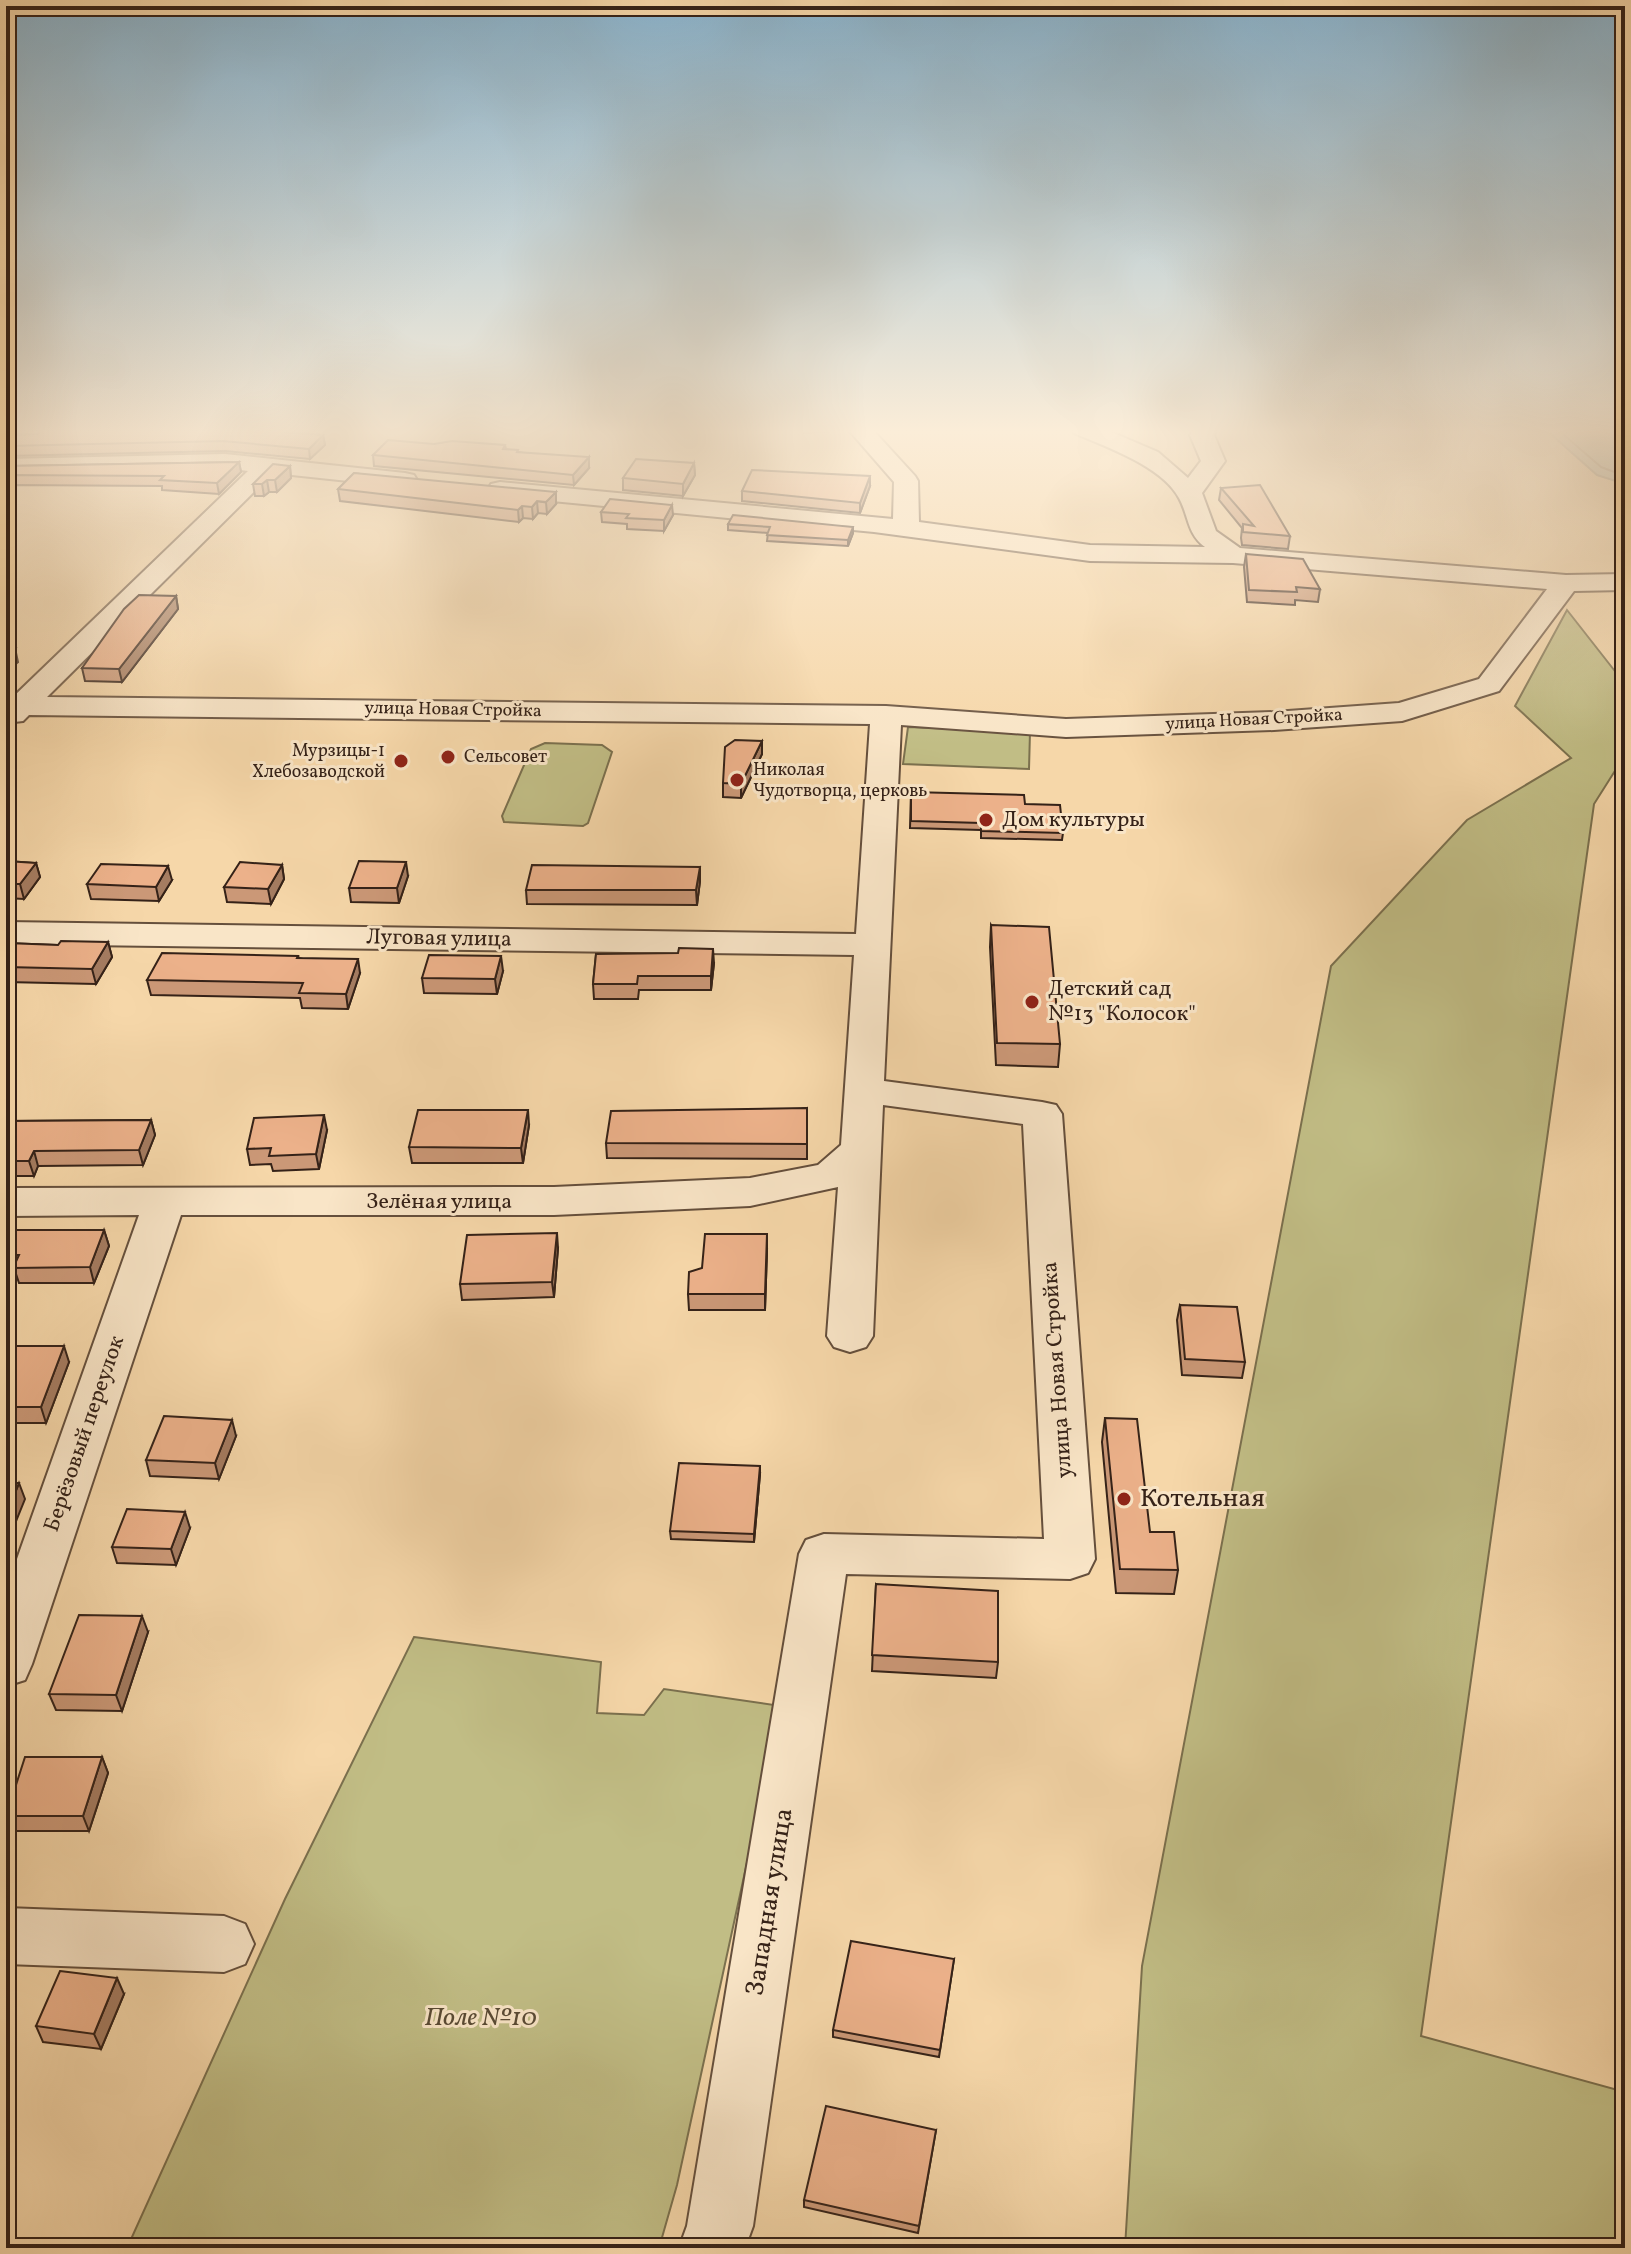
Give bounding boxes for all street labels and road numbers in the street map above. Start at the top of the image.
street label: улица Новая Стройка [364,696,542,724]
street label: улица Новая Стройка [1165,703,1343,737]
street label: Луговая улица [366,922,512,956]
street label: Зелёная улица [366,1187,512,1218]
street label: улица Новая Стройка [1035,1261,1081,1479]
street label: Берёзовый переулок [37,1332,133,1536]
street label: Западная улица [737,1806,803,1998]

